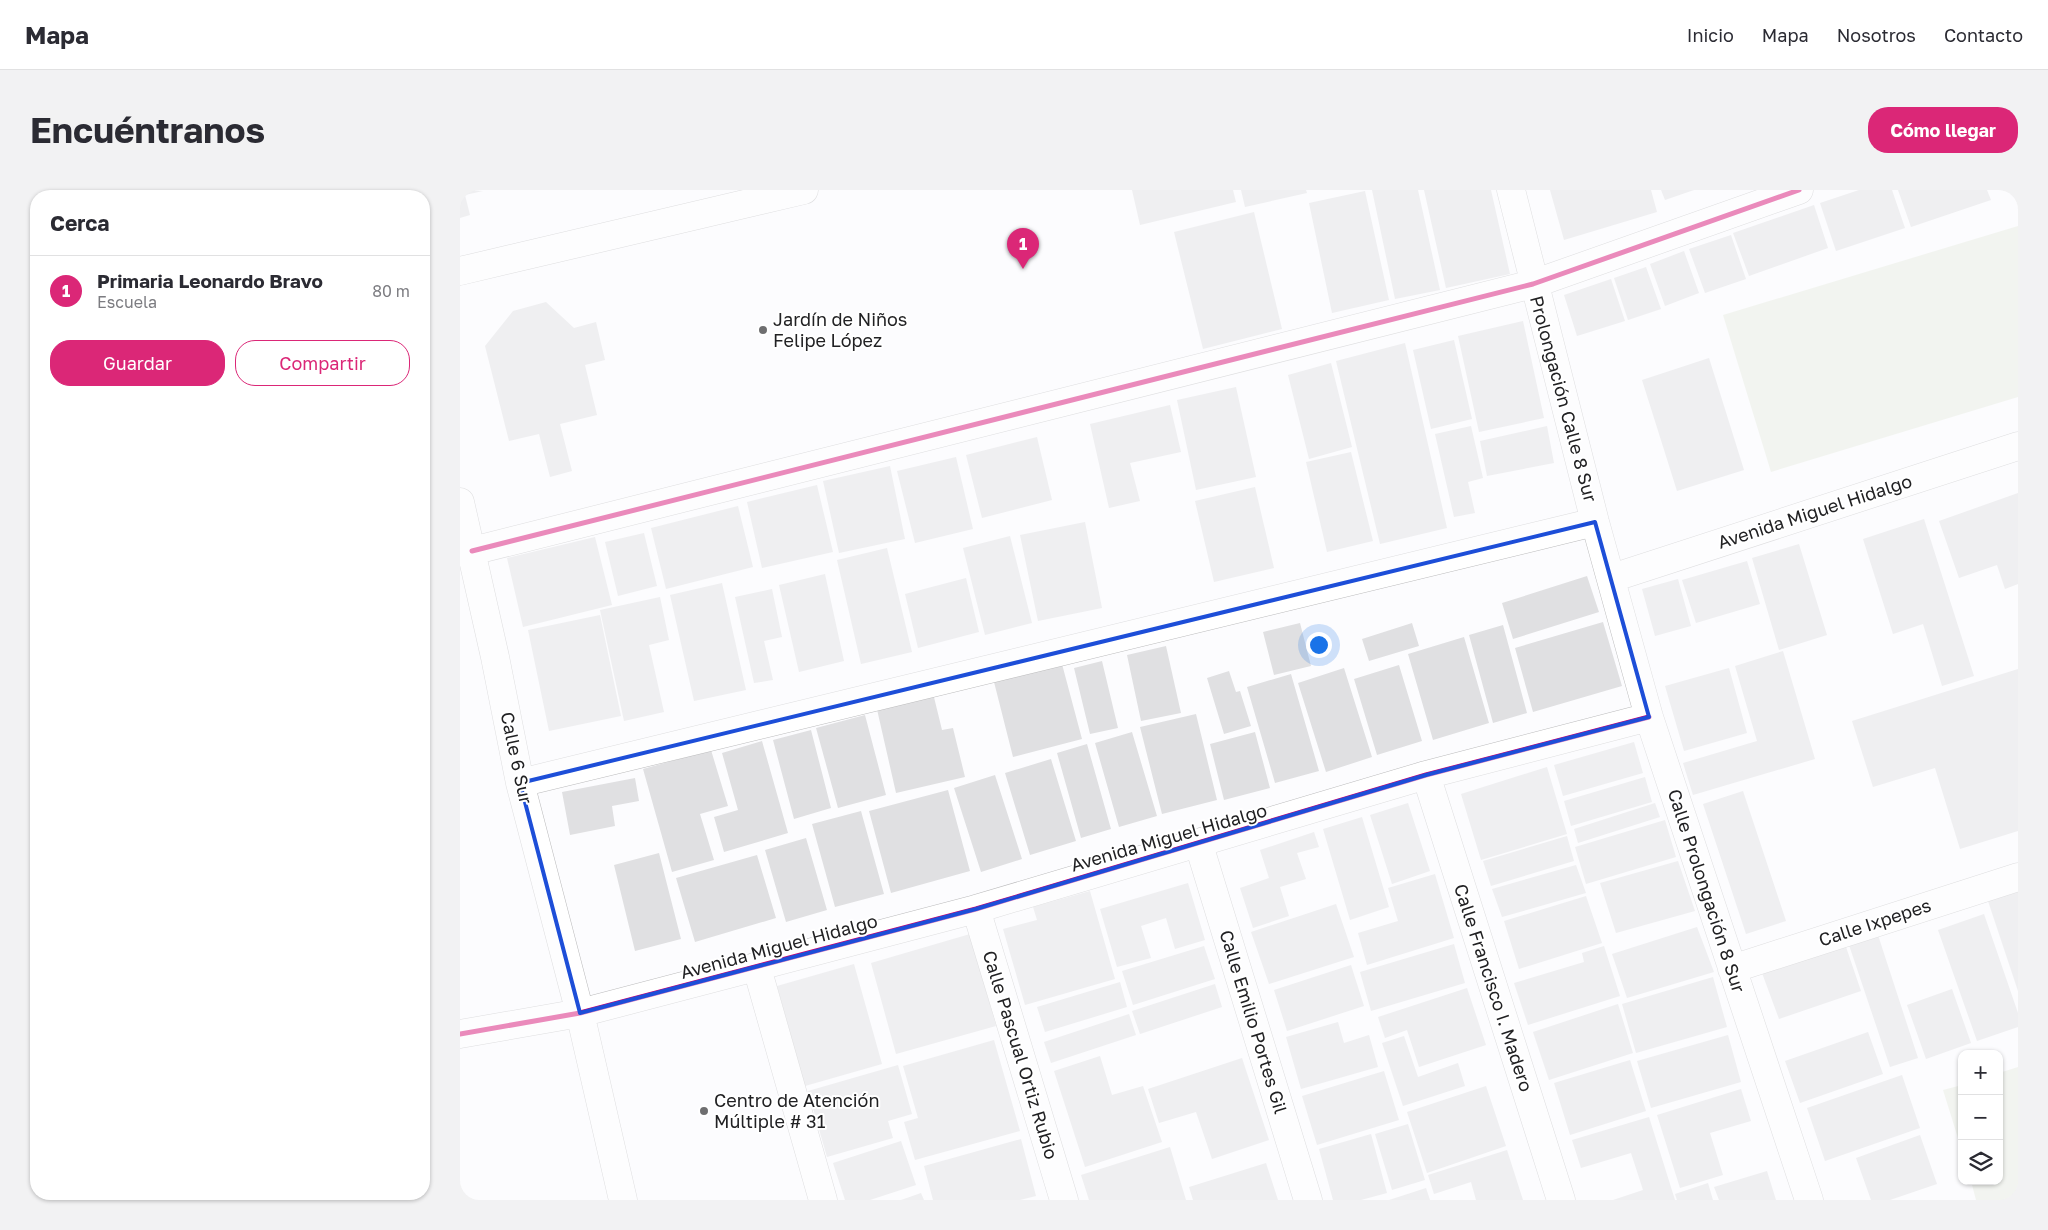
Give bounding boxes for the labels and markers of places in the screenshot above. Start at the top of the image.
pin: 1 [1007,228,1039,269]
place label: Jardín de Niños Felipe López [773,308,907,351]
marker: Jardín de Niños Felipe López [757,324,769,336]
place label: Centro de Atención Múltiple # 31 [714,1089,879,1132]
marker: Centro de Atención Múltiple # 31 [698,1105,710,1117]

